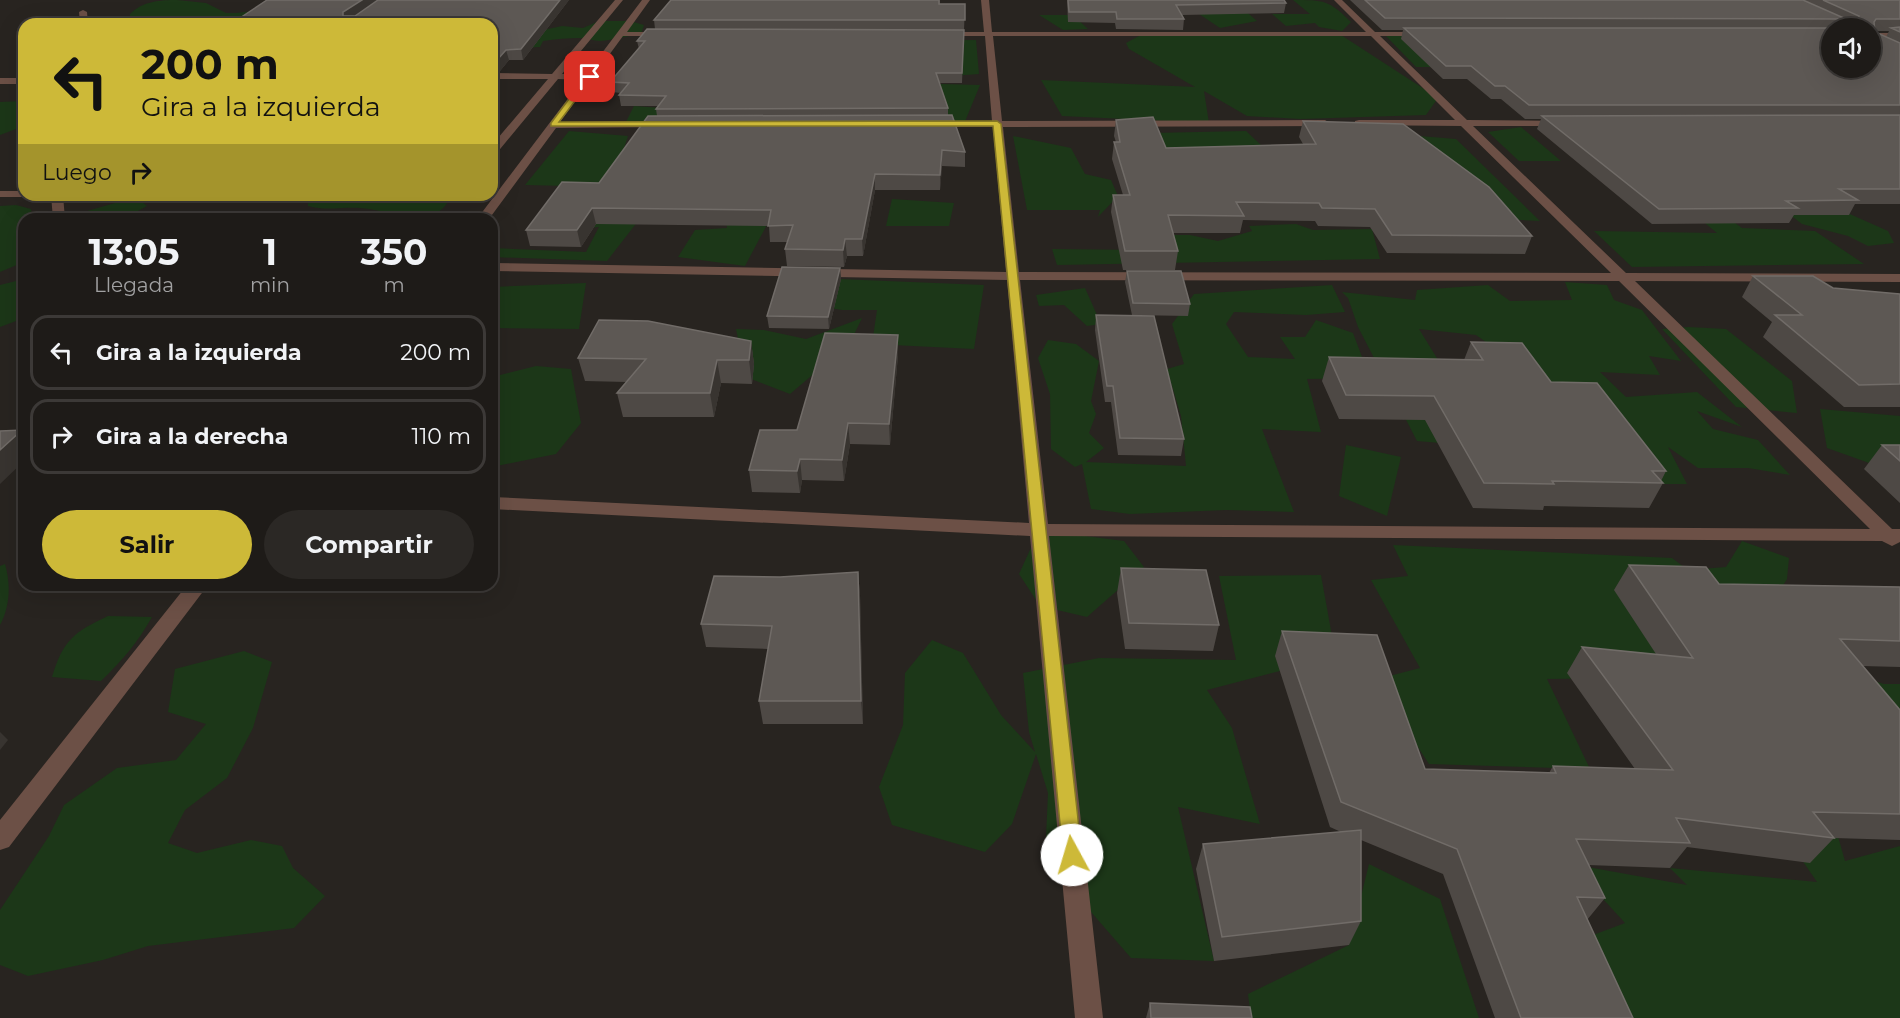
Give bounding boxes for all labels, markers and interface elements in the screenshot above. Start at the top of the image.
map controls [1821,18,1881,78]
button: sound [1821,18,1881,78]
text: 200 m [141,38,279,90]
icon: left [42,42,120,120]
pin [564,51,615,102]
icon: arrive [573,60,606,93]
text: Gira a la izquierda [141,90,381,123]
icon: right [124,156,157,189]
text: Luego [42,159,112,186]
text: 13:05 [89,230,179,274]
text: 1 [263,230,277,274]
text: 350 [361,230,427,274]
text: Llegada [94,273,174,297]
text: min [250,273,290,297]
text: m [383,273,405,297]
icon: left [45,336,78,369]
text: Gira a la izquierda [96,339,302,366]
text: 200 m [400,339,471,366]
icon: right [45,420,78,453]
text: Gira a la derecha [96,423,288,450]
text: 110 m [411,423,471,450]
button: Salir [42,510,252,579]
button: Compartir [264,510,474,579]
position arrow [1040,823,1104,887]

